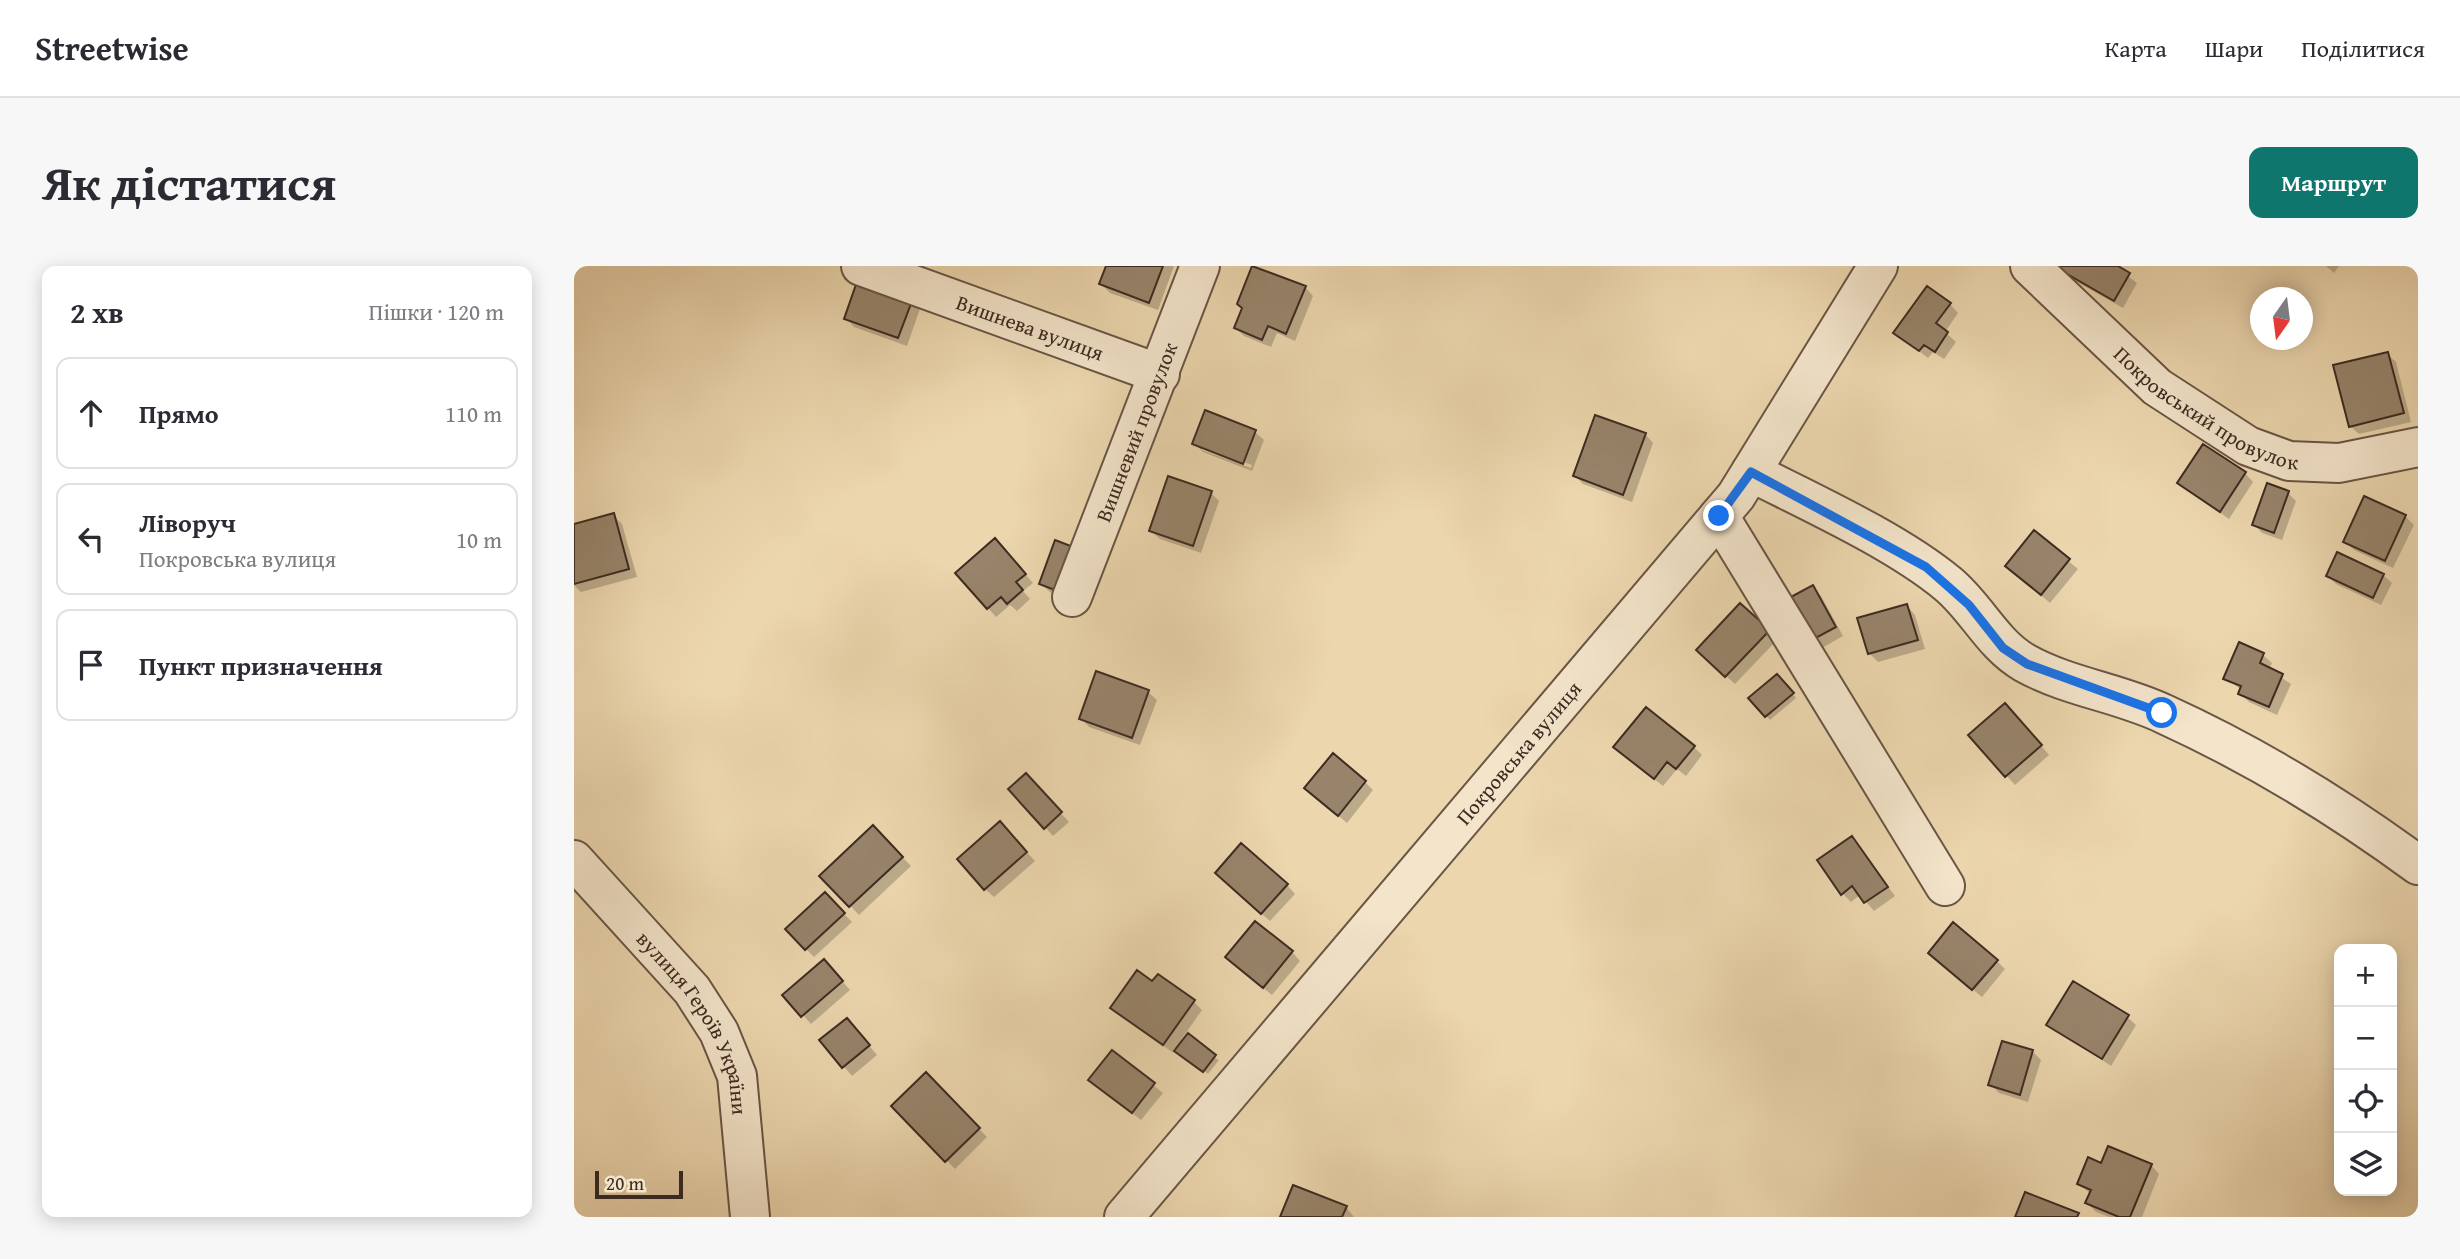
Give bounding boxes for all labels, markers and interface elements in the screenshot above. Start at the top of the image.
text: Streetwise [35,24,189,72]
text: Карта [2104,31,2167,66]
text: Шари [2205,31,2263,66]
text: Поділитися [2301,31,2425,66]
text: Як дістатися [42,146,336,218]
button: Маршрут [2249,147,2418,218]
street label: Вишнева вулиця [952,286,1109,368]
north arrow [2250,287,2313,350]
text: 2 хв [70,290,124,334]
text: Пішки · 120 m [369,295,504,328]
street label: Вишневий провулок [1087,338,1185,526]
street label: Покровський провулок [2107,338,2299,477]
icon: ahead [72,394,110,432]
text: Прямо [139,394,219,433]
text: 110 m [445,397,502,430]
route end [1703,500,1734,531]
text: Ліворуч [139,503,236,542]
icon: left [72,520,110,558]
text: 10 m [456,523,502,556]
text: Покровська вулиця [139,542,336,575]
icon: arrive [72,646,110,684]
text: Пункт призначення [139,646,383,685]
street label: Покровська вулиця [1448,674,1588,831]
route start [2146,697,2177,728]
street label: вулиця Героїв України [630,924,756,1116]
map controls [2334,944,2397,1196]
button: + [2334,944,2397,1007]
button: − [2334,1007,2397,1070]
button: locate [2334,1070,2397,1133]
button: layers [2334,1133,2397,1196]
scale bar [595,1168,682,1200]
text: 20 m [606,1169,644,1197]

